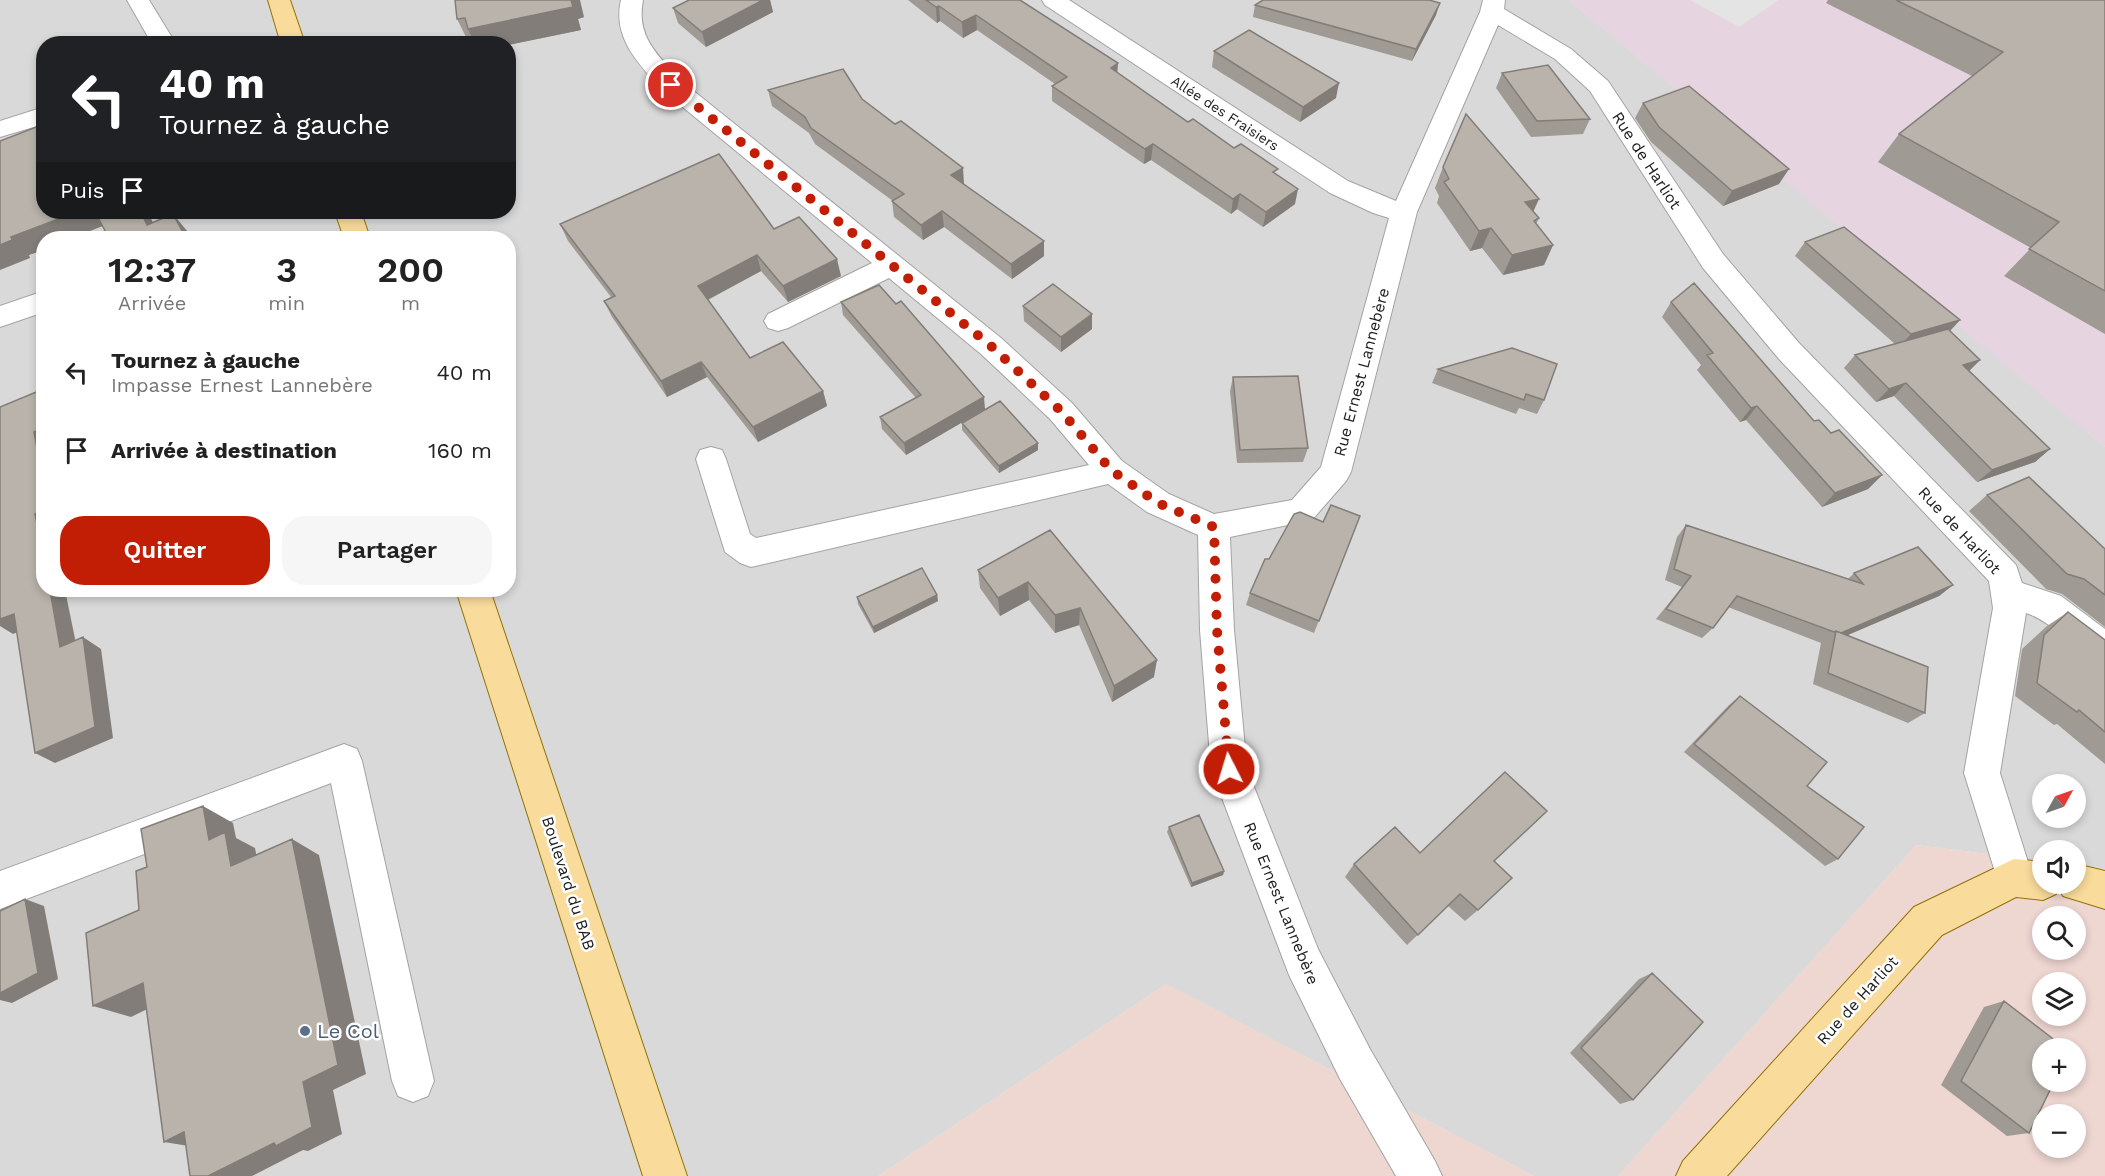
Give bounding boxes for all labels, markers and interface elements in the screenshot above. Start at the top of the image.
text: 40 m [159,59,265,108]
pin [645,59,696,110]
icon: left [60,60,138,138]
icon: arrive [654,68,687,101]
street label: Allée des Fraisiers [1168,72,1282,154]
street label: Rue de Harliot [1608,108,1685,213]
text: Tournez à gauche [159,109,390,141]
icon: arrive [116,174,149,207]
text: Puis [60,178,104,203]
text: 12:37 [108,249,196,291]
text: 3 [276,249,297,291]
text: 200 [377,249,444,291]
street label: Rue Ernest Lannebère [1330,286,1393,459]
text: Arrivée [118,291,186,315]
text: min [268,291,305,315]
text: m [401,291,420,315]
text: Tournez à gauche [111,348,300,373]
icon: left [60,356,93,389]
text: 40 m [436,360,492,385]
text: Impasse Ernest Lannebère [111,373,373,397]
icon: arrive [60,434,93,467]
text: Arrivée à destination [111,438,337,463]
text: 160 m [428,438,492,463]
street label: Rue de Harliot [1914,483,2005,578]
button: Quitter [60,516,270,585]
button: Partager [282,516,492,585]
position arrow [1197,737,1261,801]
north arrow [2032,774,2086,828]
map controls [2032,774,2086,1158]
street label: Boulevard du BAB [538,814,599,952]
street label: Rue Ernest Lannebère [1240,819,1323,987]
button: sound [2032,840,2086,894]
button: search [2032,906,2086,960]
street label: Rue de Harliot [1813,952,1902,1048]
button: layers [2032,972,2086,1026]
place label: Le Col [317,1019,379,1043]
marker: Le Col [298,1024,312,1038]
button: + [2032,1038,2086,1092]
button: − [2032,1104,2086,1158]

